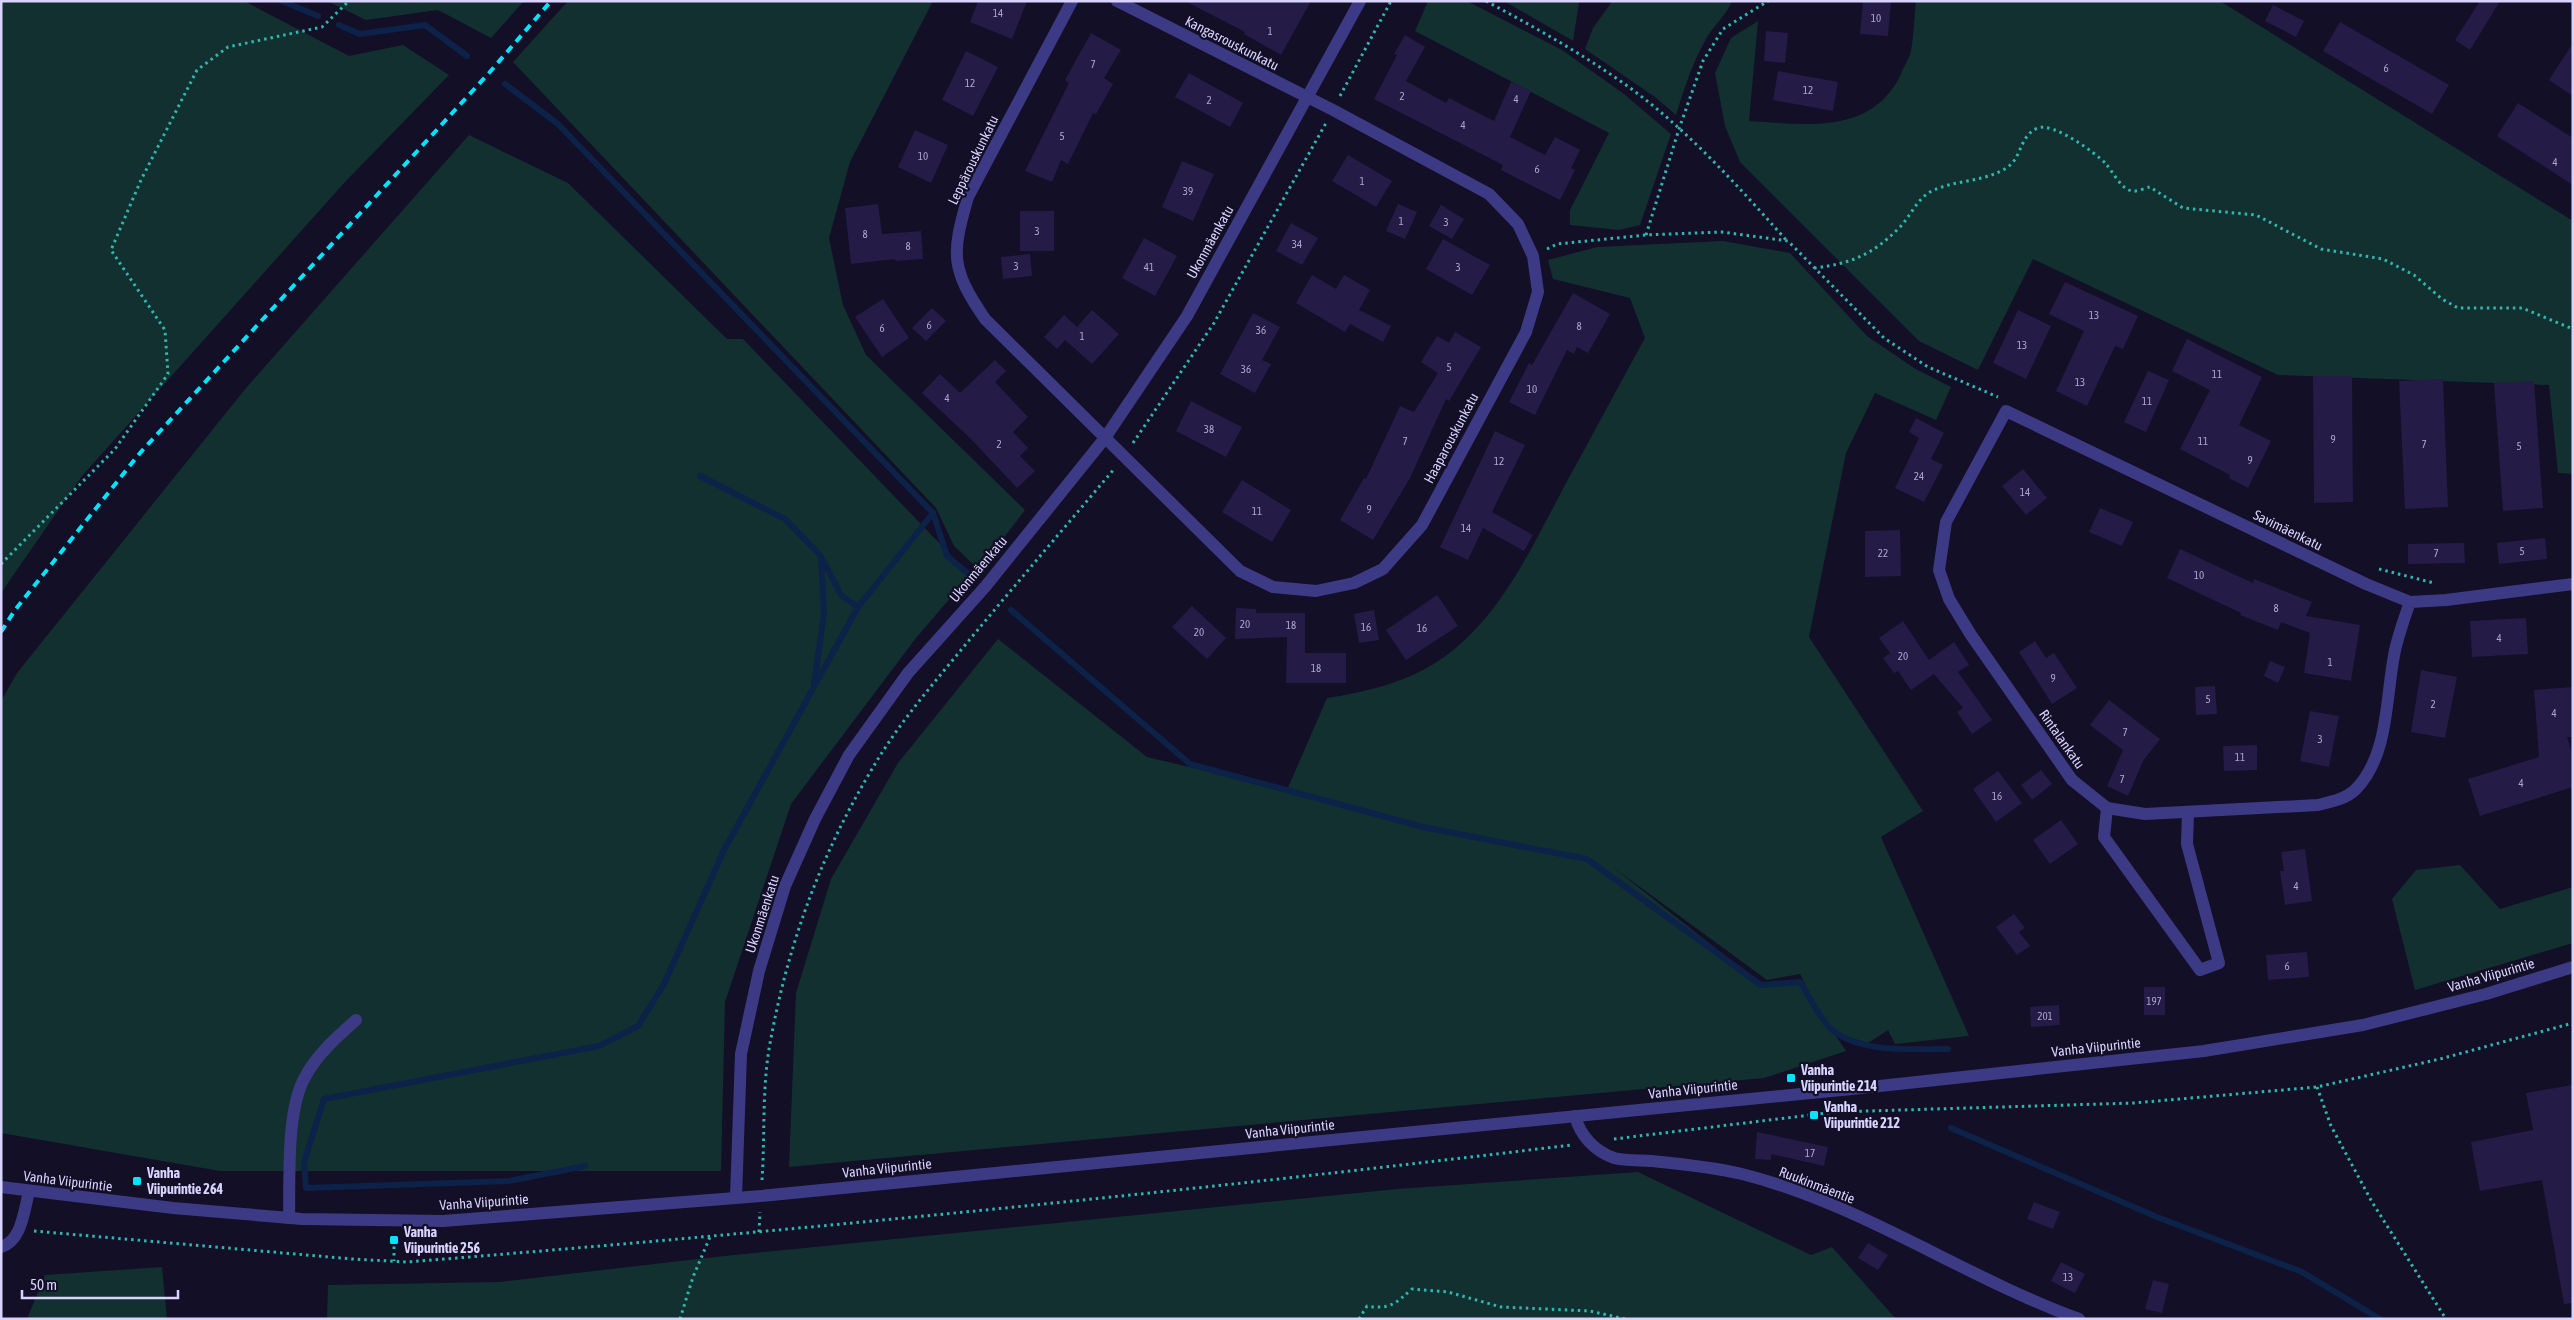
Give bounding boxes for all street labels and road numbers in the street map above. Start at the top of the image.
street label: Kangasrouskunkatu [1183,13,1281,73]
street label: Leppärouskunkatu [945,113,1001,207]
street label: Ukonmäenkatu [1183,203,1237,281]
street label: Haaparouskunkatu [1420,390,1482,486]
street label: Savimäenkatu [2251,506,2325,554]
street label: Ukonmäenkatu [946,533,1010,605]
street label: Rintalankatu [2036,707,2088,771]
street label: Ukonmäenkatu [742,873,782,955]
street label: Vanha Viipurintie [2446,955,2536,995]
street label: Vanha Viipurintie [2051,1034,2141,1060]
street label: Vanha Viipurintie [1648,1076,1738,1102]
street label: Vanha Viipurintie [1245,1116,1335,1142]
street label: Vanha Viipurintie [842,1155,932,1181]
street label: Ruukinmäentie [1777,1163,1857,1207]
street label: Vanha Viipurintie [23,1168,113,1194]
street label: Vanha Viipurintie [439,1191,529,1213]

